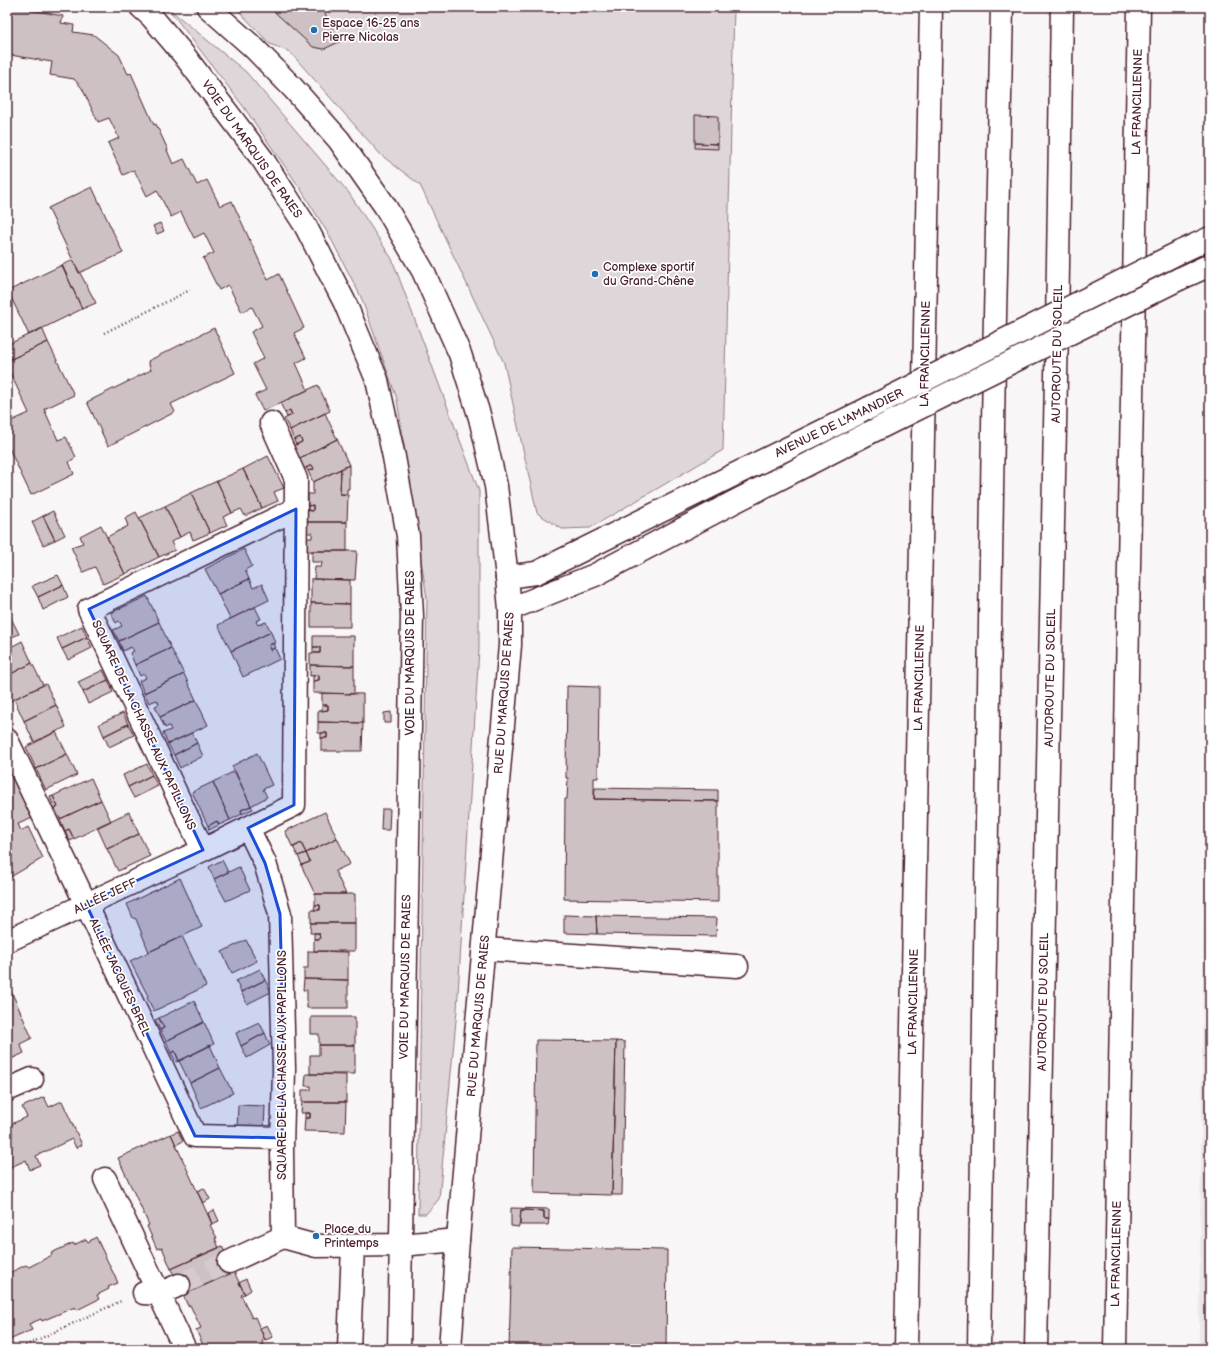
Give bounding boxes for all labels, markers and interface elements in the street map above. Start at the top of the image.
place label: Espace 16-25 ans Pierre Nicolas [322,16,419,45]
marker: Espace 16-25 ans Pierre Nicolas [309,25,319,35]
street label: LA FRANCILIENNE [1129,49,1146,155]
street label: VOIE DU MARQUIS DE RAIES [198,77,305,221]
place label: Complexe sportif du Grand-Chêne [603,260,695,289]
marker: Complexe sportif du Grand-Chêne [590,269,600,279]
street label: AUTOROUTE DU SOLEIL [1049,284,1066,423]
street label: LA FRANCILIENNE [917,301,934,407]
street label: AVENUE DE L'AMANDIER [772,386,906,461]
street label: VOIE DU MARQUIS DE RAIES [403,570,418,736]
street label: AUTOROUTE DU SOLEIL [1042,608,1059,747]
street label: RUE DU MARQUIS DE RAIES [491,611,518,775]
street label: SQUARE DE LA CHASSE AUX PAPILLONS [88,618,199,833]
street label: LA FRANCILIENNE [911,625,928,731]
street label: ALLÉE JEFF [71,874,140,918]
street label: VOIE DU MARQUIS DE RAIES [397,894,414,1060]
street label: ALLÉE JACQUES BREL [86,915,154,1039]
street label: AUTOROUTE DU SOLEIL [1035,932,1052,1071]
street label: RUE DU MARQUIS DE RAIES [464,934,493,1098]
street label: LA FRANCILIENNE [905,949,922,1055]
street label: SQUARE DE LA CHASSE AUX PAPILLONS [275,950,290,1180]
street label: LA FRANCILIENNE [1108,1201,1125,1307]
place label: Place du Printemps [324,1222,379,1251]
marker: Place du Printemps [311,1231,321,1241]

